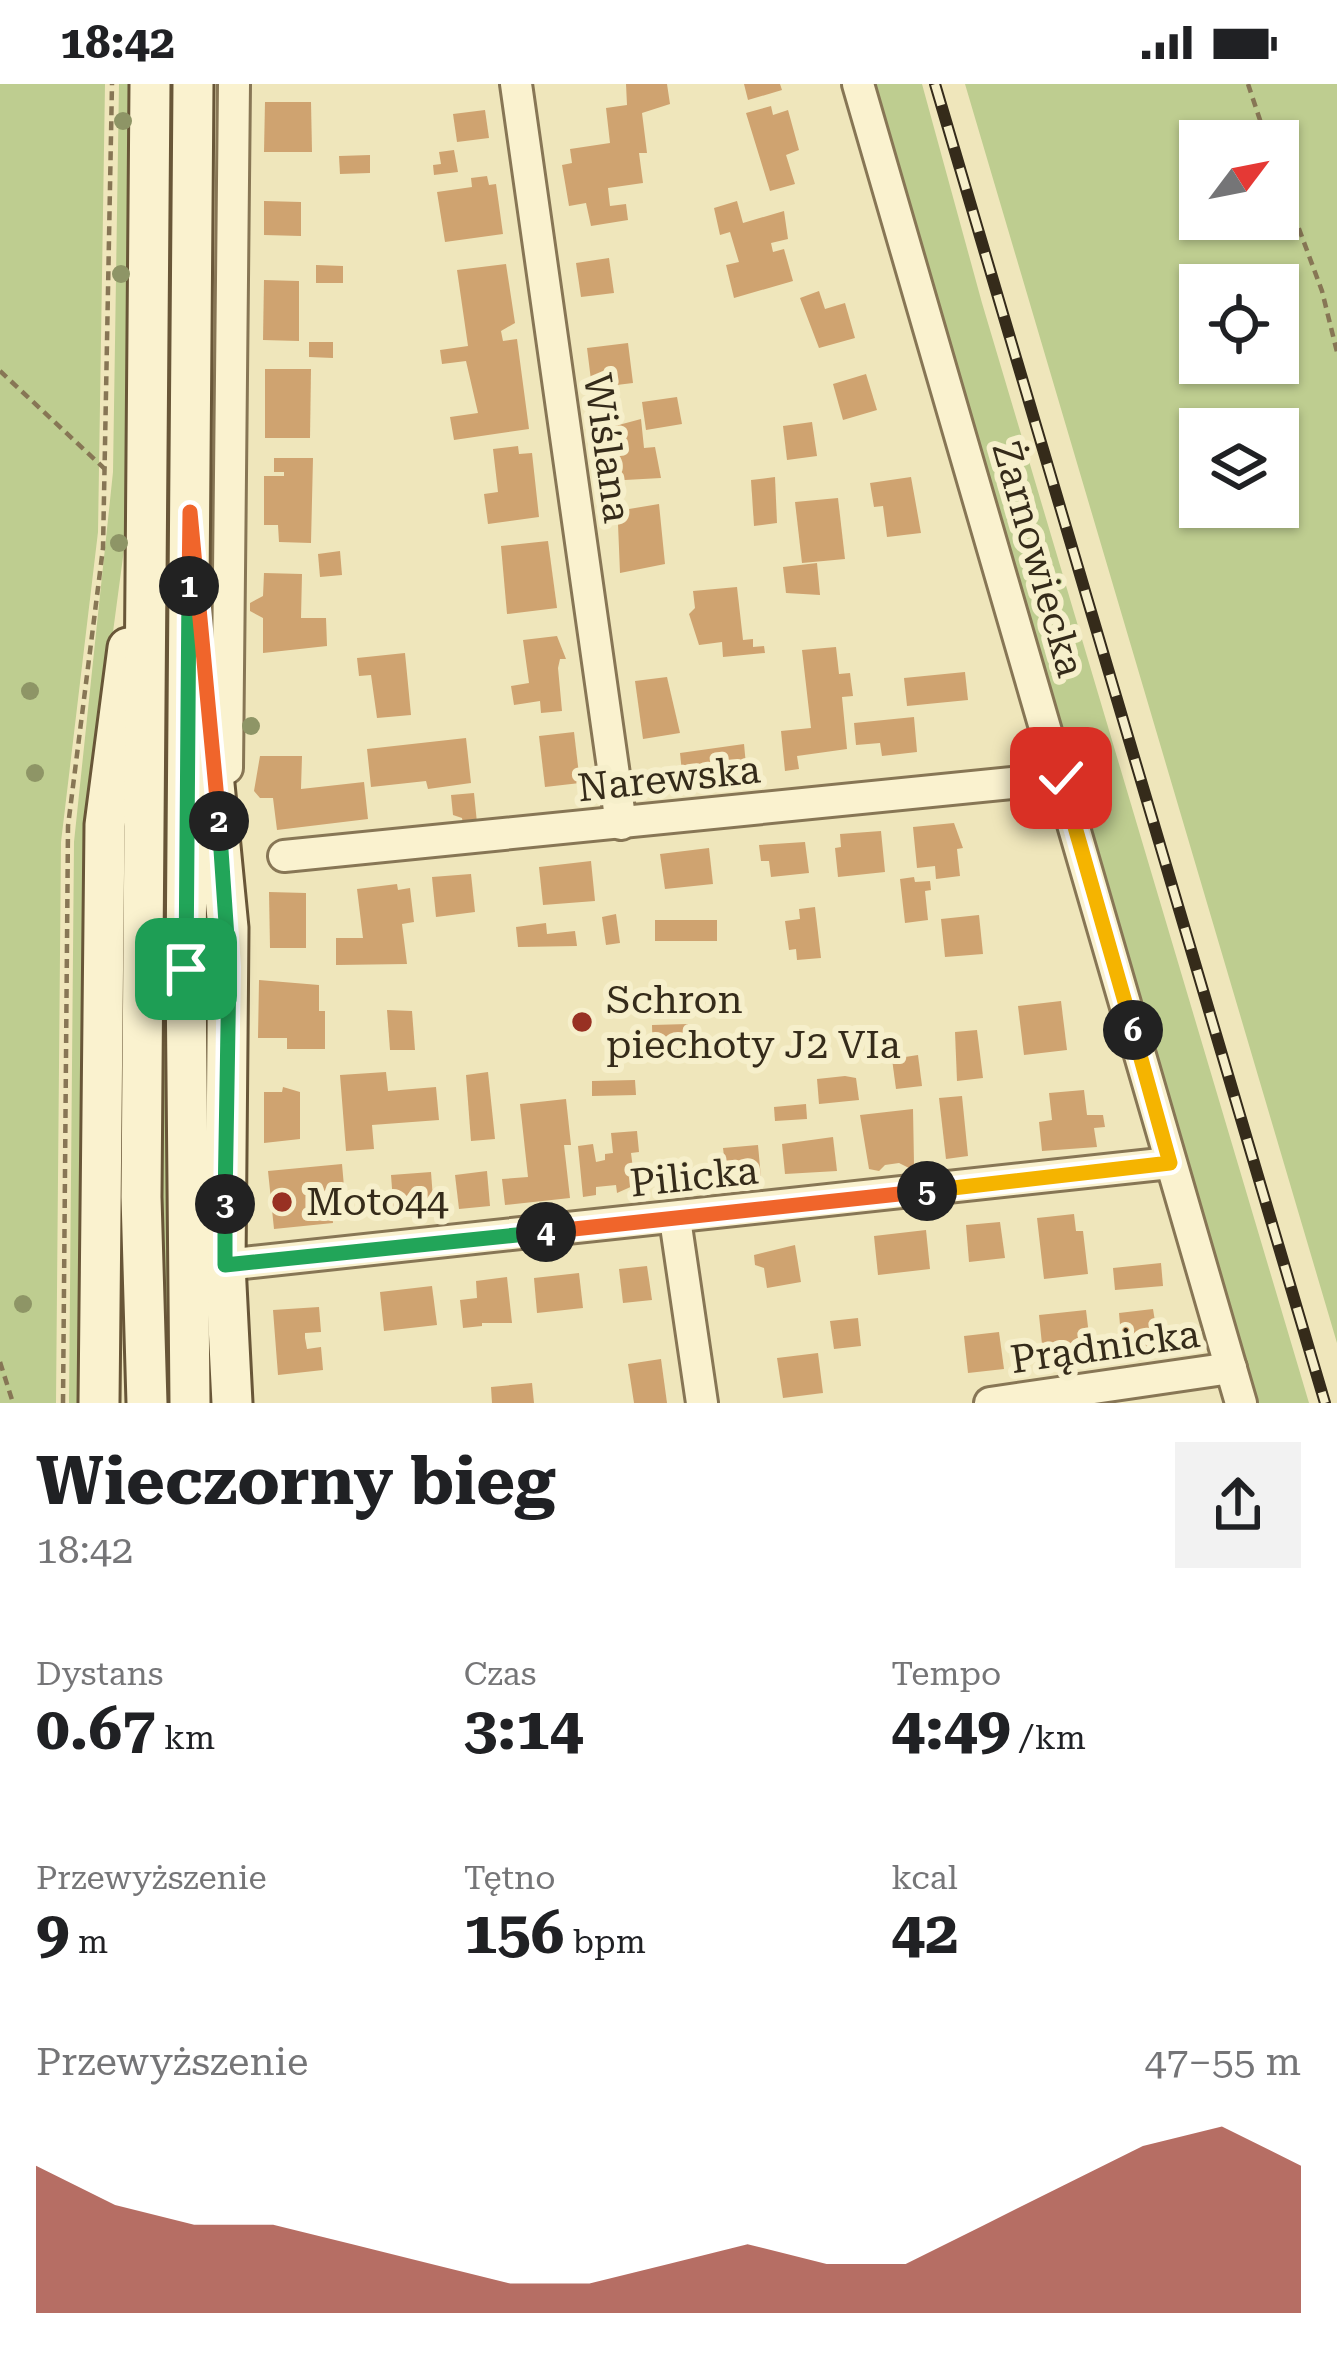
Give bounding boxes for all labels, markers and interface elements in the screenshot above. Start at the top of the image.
text: 18:42 [60,16,175,69]
north arrow [1179,120,1299,240]
map controls [1179,120,1299,528]
button: locate [1179,264,1299,384]
street label: Wiślana [574,370,640,526]
button: layers [1179,408,1299,528]
street label: Żarnowiecka [982,436,1094,682]
pin: 1 [159,556,219,616]
text: 1 [180,566,198,605]
pin [1010,727,1112,829]
icon: check [1028,745,1094,811]
street label: Narewska [575,747,763,811]
pin: 2 [189,791,249,851]
text: 2 [210,801,228,840]
pin [135,918,237,1020]
icon: arrive [153,936,219,1002]
place label: Schron piechoty J2 VIa [606,977,901,1068]
pin: 6 [1103,1000,1163,1060]
marker: Schron piechoty J2 VIa [569,1009,595,1035]
text: 6 [1124,1010,1142,1049]
street label: Pilicka [628,1147,760,1207]
pin: 5 [897,1161,957,1221]
text: 5 [918,1171,936,1210]
pin: 3 [195,1174,255,1234]
place label: Moto44 [306,1179,449,1225]
text: 3 [216,1184,234,1223]
marker: Moto44 [269,1189,295,1215]
pin: 4 [516,1202,576,1262]
text: 4 [537,1212,555,1251]
street label: Prądnicka [1007,1311,1203,1383]
button: share [1175,1442,1301,1568]
text: Wieczorny bieg [36,1443,555,1520]
text: 18:42 [36,1527,133,1573]
text: Dystans [36,1654,164,1693]
text: Czas [464,1654,536,1693]
text: Tempo [891,1654,1001,1693]
text: 0.67 [36,1693,156,1764]
text: 3:14 [464,1693,583,1764]
text: 4:49 [891,1693,1011,1764]
text: km [156,1718,215,1757]
text: /km [1011,1718,1086,1757]
text: Przewyższenie [36,1858,267,1897]
text: Tętno [464,1858,556,1897]
text: kcal [891,1858,958,1897]
text: 9 [36,1897,70,1968]
text: 156 [464,1897,564,1968]
text: 42 [891,1897,959,1968]
text: m [70,1922,108,1961]
text: bpm [564,1922,646,1961]
text: Przewyższenie [36,2039,308,2085]
text: 47–55 m [1145,2039,1301,2085]

